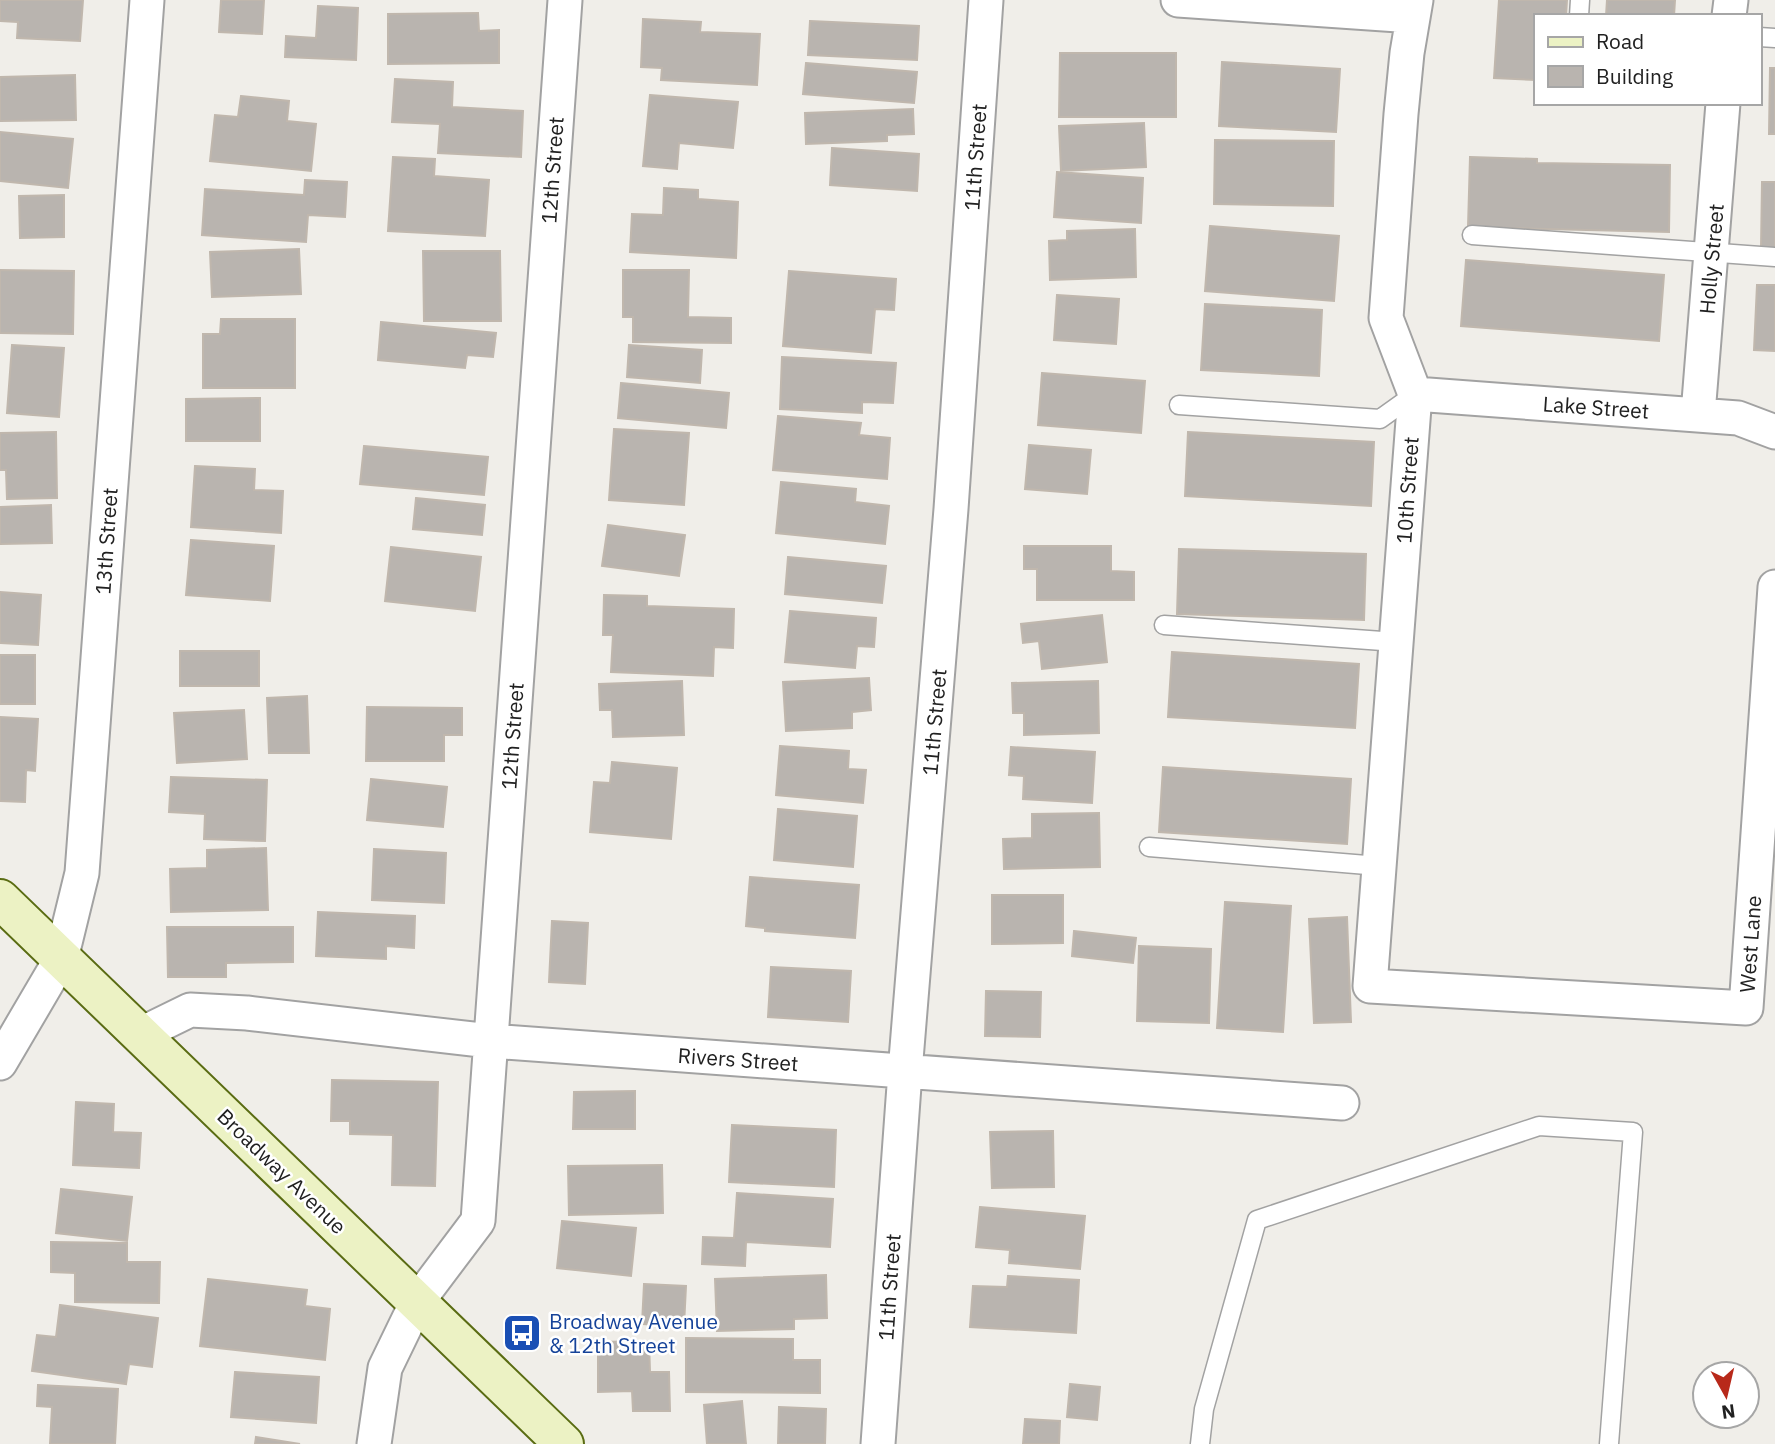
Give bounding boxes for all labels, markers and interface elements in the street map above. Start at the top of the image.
legend [1534,14,1761,105]
text: Road [1596,27,1644,55]
text: Building [1596,62,1673,90]
street label: 11th Street [957,103,993,211]
street label: 12th Street [534,116,570,224]
street label: Holly Street [1692,203,1730,315]
street label: Lake Street [1542,389,1650,425]
street label: 10th Street [1389,436,1425,544]
street label: 13th Street [88,487,124,595]
street label: 11th Street [915,667,953,777]
street label: 12th Street [494,682,530,790]
street label: West Lane [1733,894,1767,994]
street label: Rivers Street [677,1041,799,1077]
street label: Broadway Avenue [211,1102,353,1240]
street label: 11th Street [871,1233,907,1341]
place label: Broadway Avenue & 12th Street [549,1307,718,1359]
bus stop icon: Broadway Avenue & 12th Street [501,1312,543,1354]
north arrow [1691,1360,1761,1430]
text: N [1720,1399,1737,1425]

